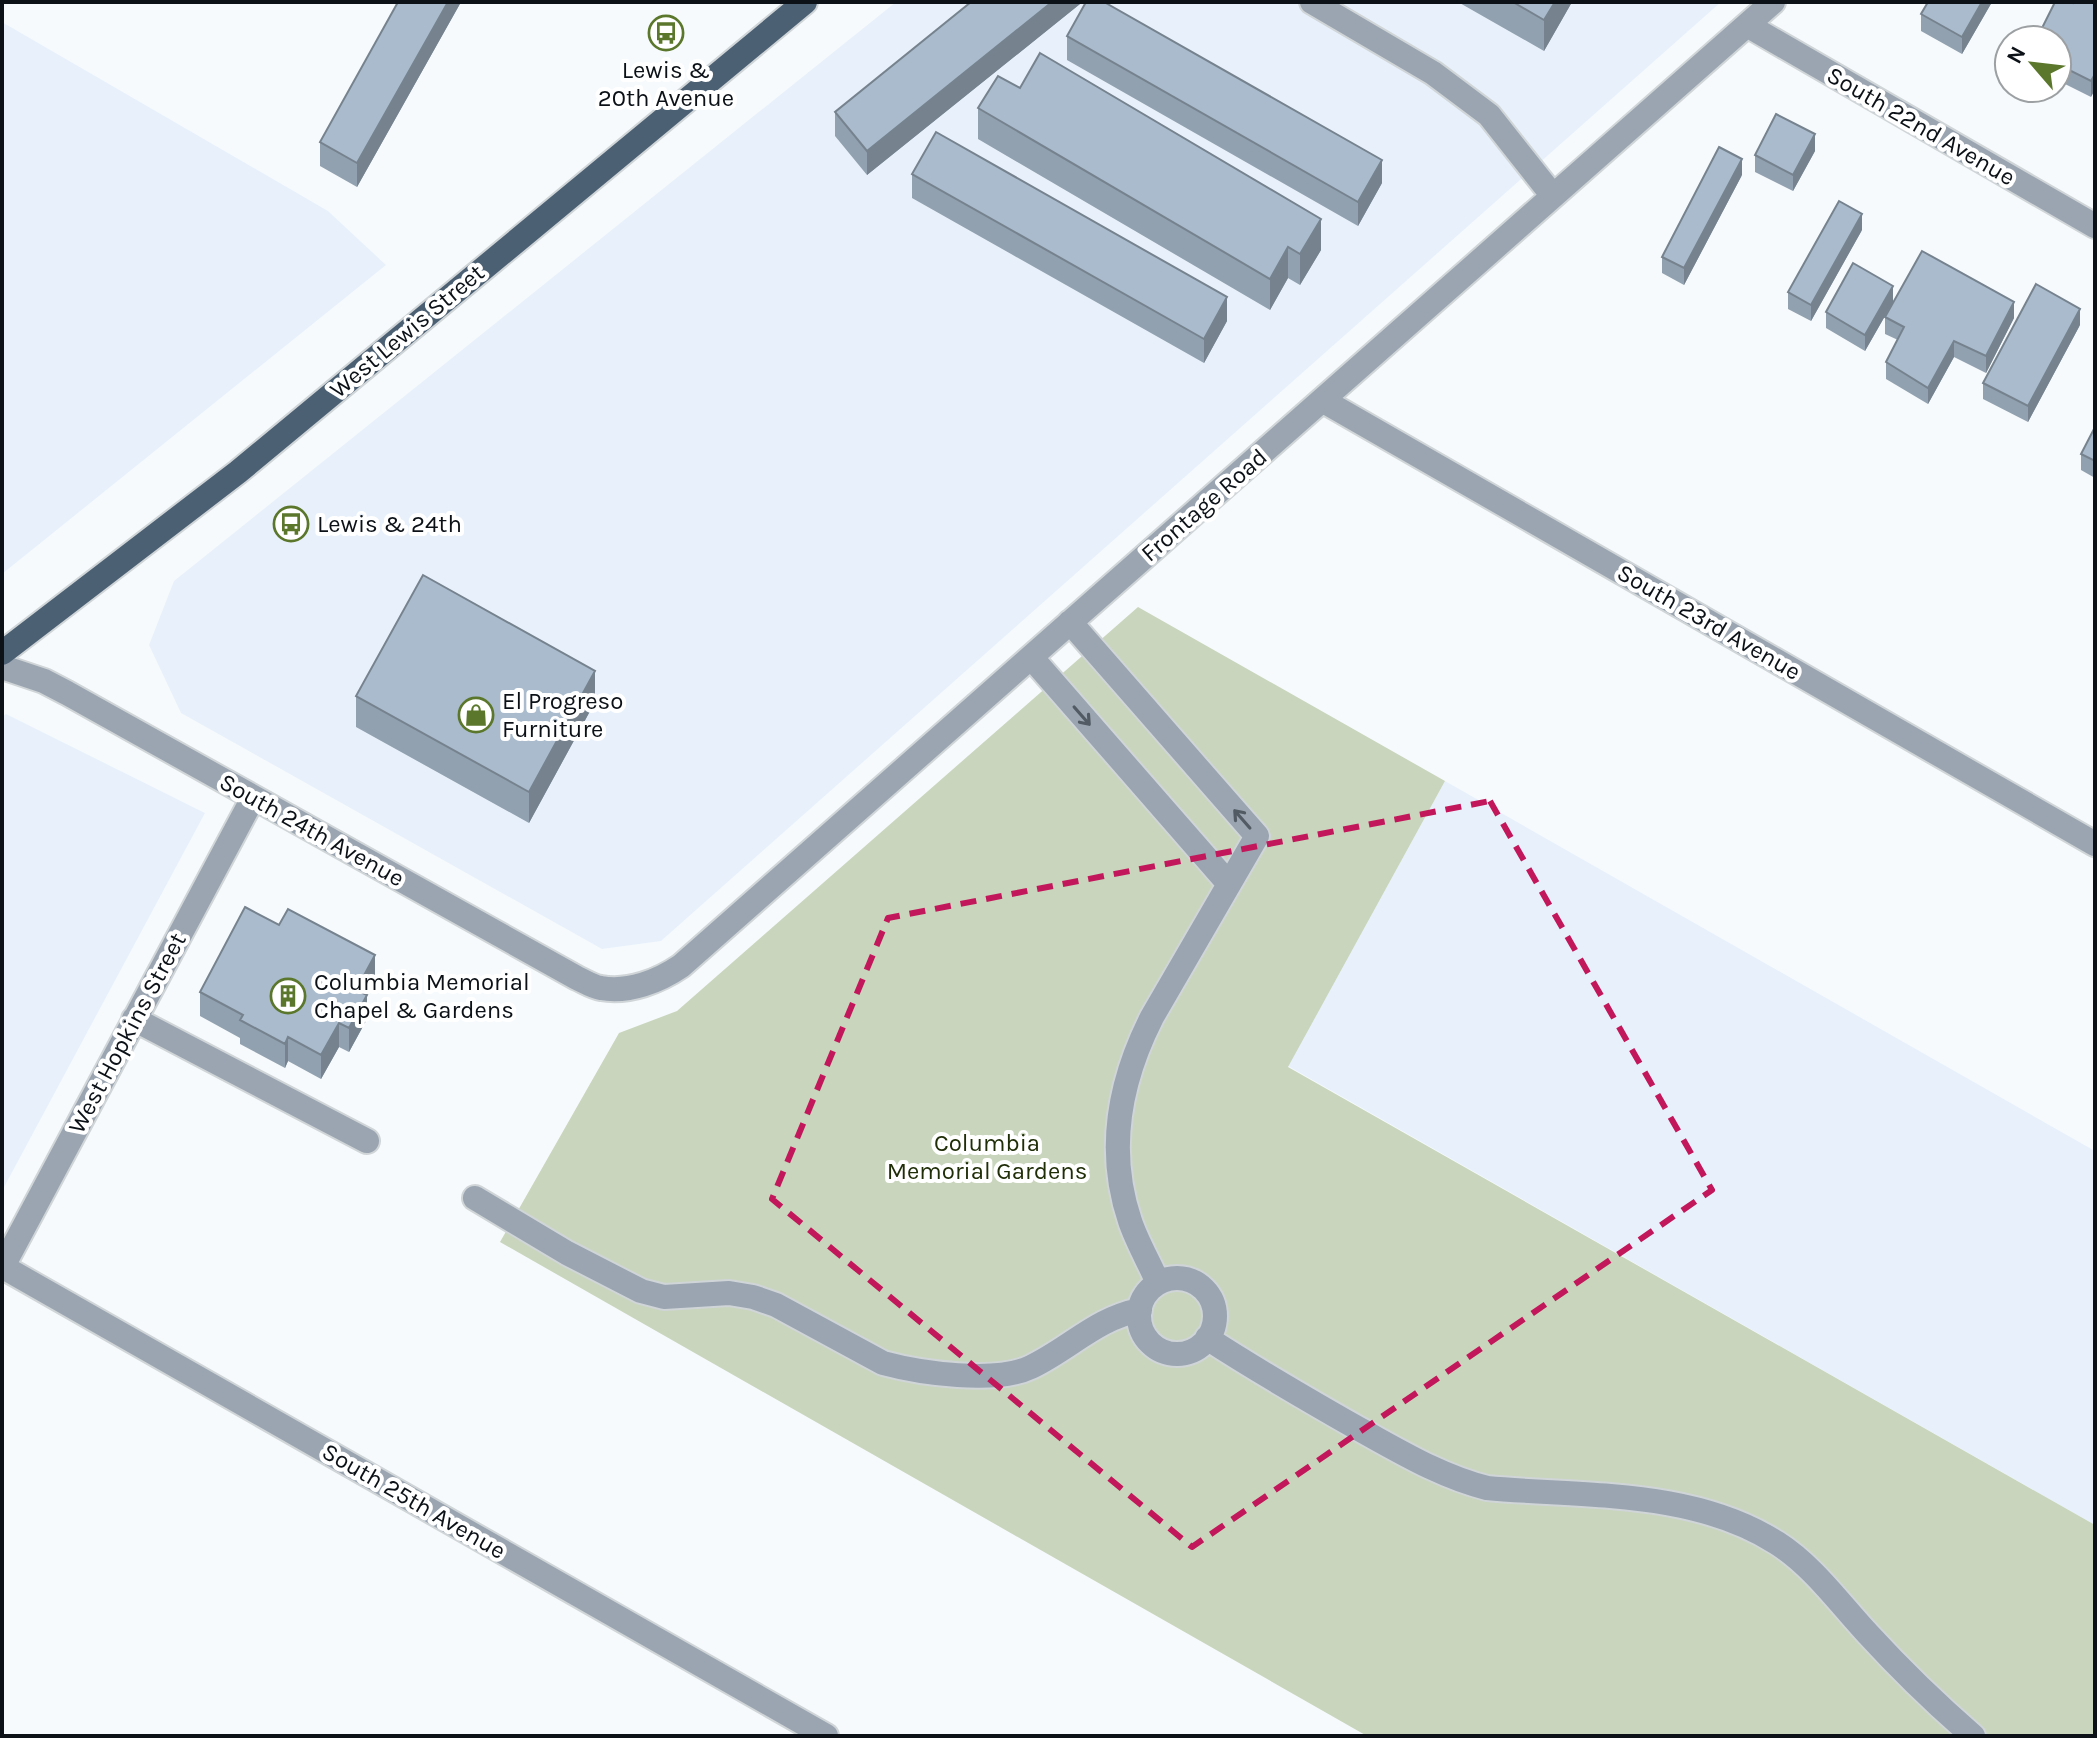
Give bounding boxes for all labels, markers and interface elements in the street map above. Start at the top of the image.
bus stop icon: Lewis & 20th Avenue [647,14,685,52]
north arrow [1993,24,2073,104]
text: N [2001,42,2031,68]
place label: Lewis & 20th Avenue [598,56,734,112]
street label: South 22nd Avenue [1822,61,2020,191]
street label: West Lewis Street [324,258,490,404]
street label: Frontage Road [1135,443,1273,567]
bus stop icon: Lewis & 24th [272,505,310,543]
place label: Lewis & 24th [317,510,462,538]
street label: South 23rd Avenue [1612,558,1806,686]
place label: El Progreso Furniture [502,687,623,743]
shop icon: El Progreso Furniture [457,696,495,734]
one-way arrow [1073,705,1091,725]
street label: South 24th Avenue [215,768,409,892]
one-way arrow [1233,809,1251,829]
street label: West Hopkins Street [62,928,192,1138]
place label: Columbia Memorial Chapel & Gardens [314,968,530,1024]
building icon: Columbia Memorial Chapel & Gardens [269,977,307,1015]
park label: Columbia Memorial Gardens [887,1129,1087,1185]
street label: South 25th Avenue [317,1437,511,1565]

